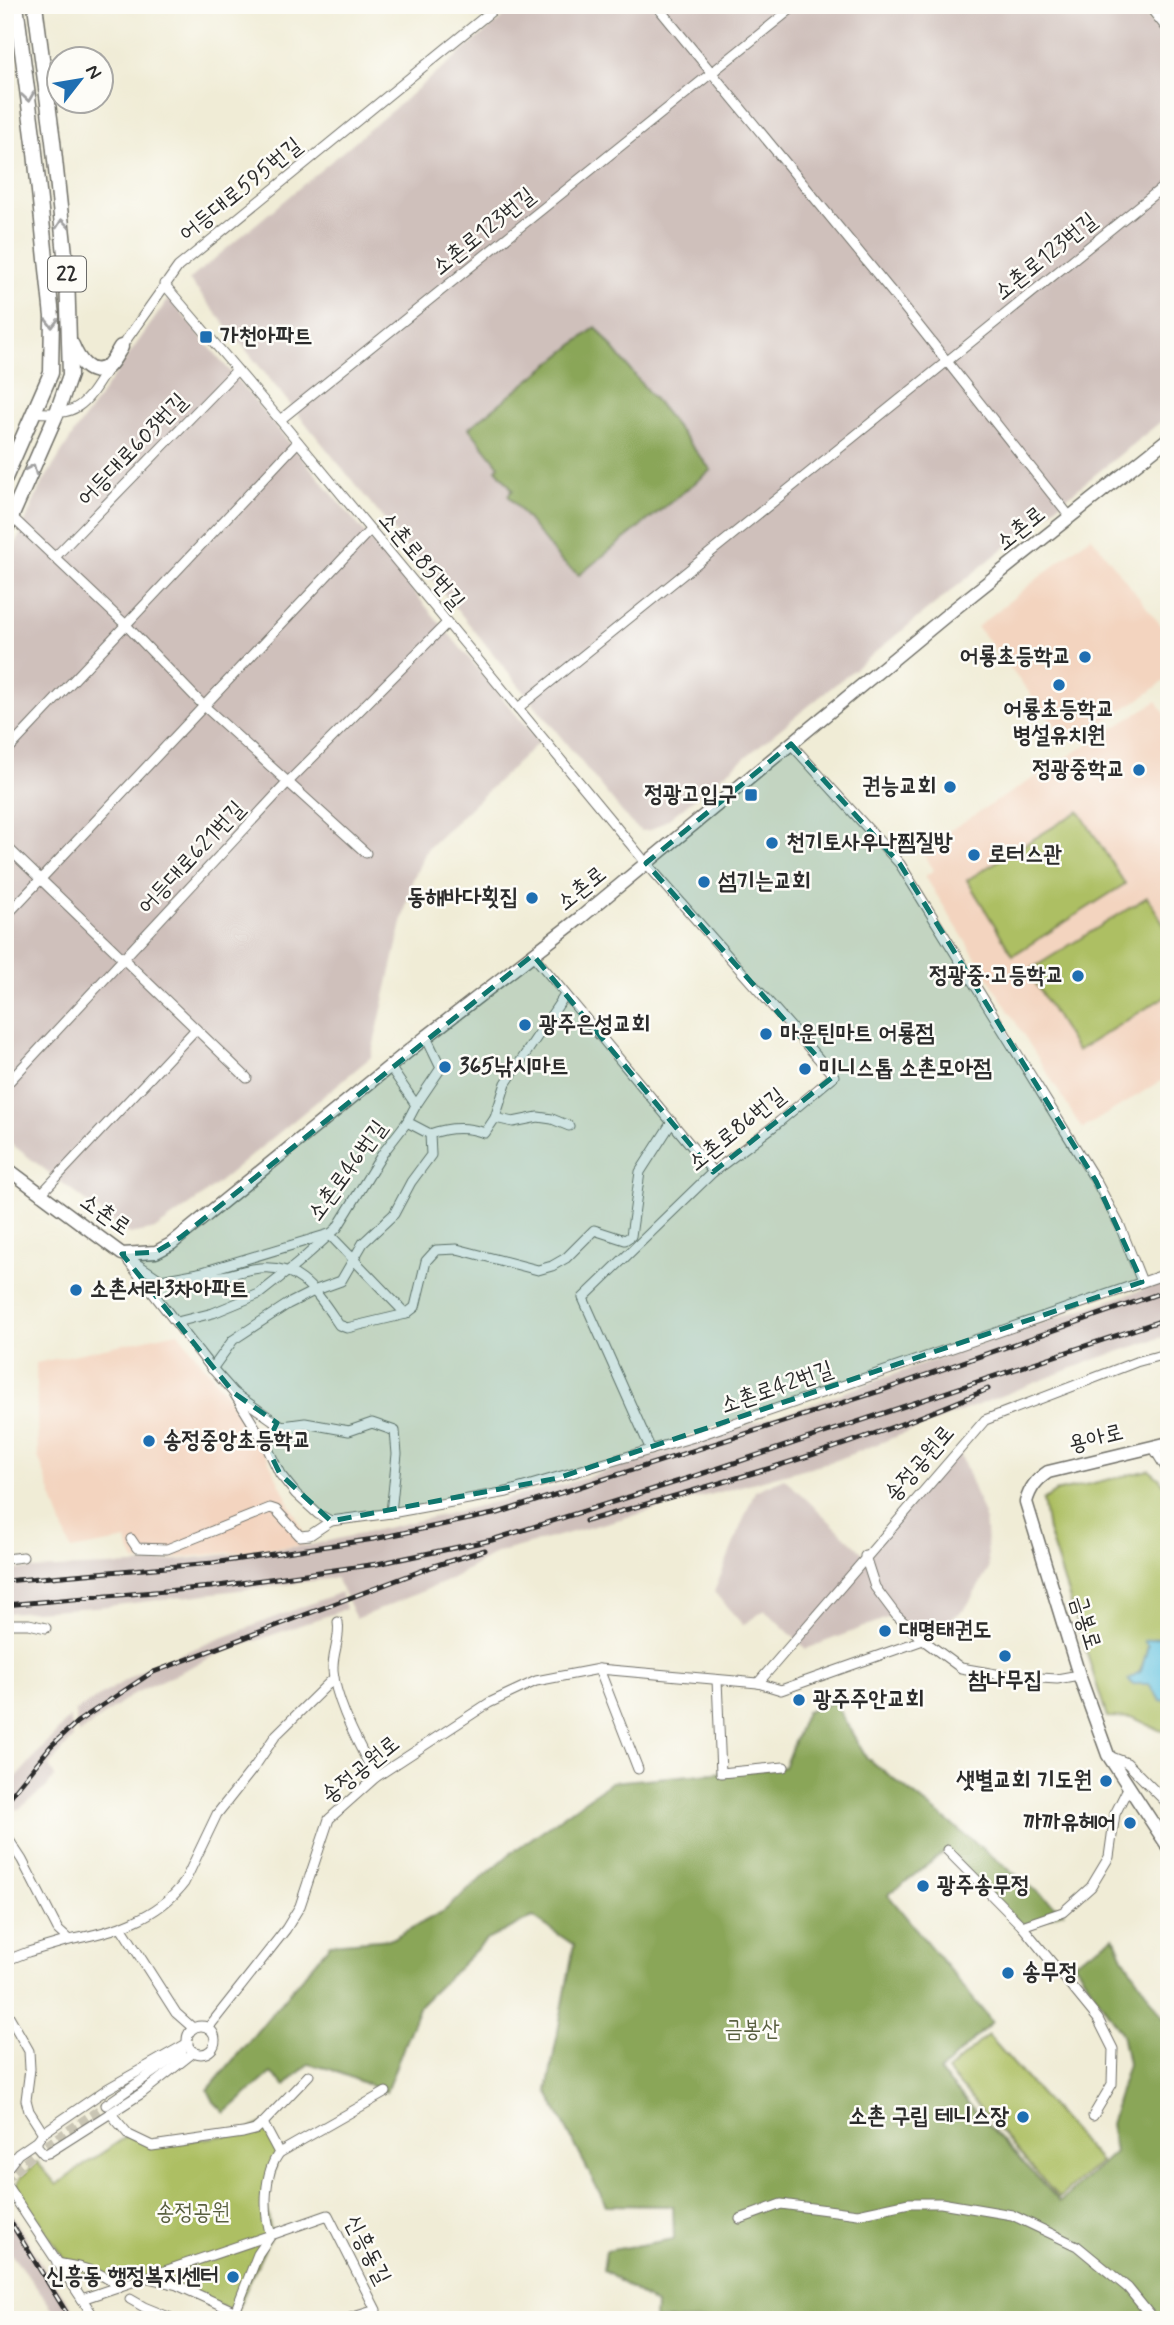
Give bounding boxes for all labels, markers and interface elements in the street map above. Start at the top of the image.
north arrow [46,46,116,116]
text: N [79,60,107,84]
one-way arrow [21,91,36,103]
street label: 어등대로595번길 [173,131,309,249]
street label: 소촌로123번길 [426,181,542,283]
street label: 소촌로123번길 [988,206,1104,308]
one-way arrow [55,218,70,229]
road number: 22 [48,256,86,292]
one-way arrow [44,318,59,329]
place label: 가천아파트 [220,322,313,352]
marker: 가천아파트 [198,329,214,345]
street label: 어등대로603번길 [71,387,195,513]
one-way arrow [24,463,38,475]
street label: 소촌로 [990,500,1052,558]
street label: 소촌로85번길 [371,506,471,616]
place label: 어룡초등학교 [960,642,1071,672]
marker: 어룡초등학교 [1077,649,1093,665]
marker: 어룡초등학교 병설유치원 [1051,677,1067,693]
place label: 어룡초등학교 병설유치원 [1003,695,1115,751]
place label: 정광중학교 [1032,755,1125,785]
marker: 정광중학교 [1131,762,1147,778]
place label: 권능교회 [862,772,936,802]
marker: 권능교회 [942,779,958,795]
place label: 정광고입구 [644,780,737,810]
marker: 정광고입구 [743,787,759,803]
street label: 어등대로621번길 [132,795,252,921]
place label: 천기토사우나찜질방 [786,828,953,858]
marker: 천기토사우나찜질방 [764,835,780,851]
place label: 로터스관 [988,840,1063,870]
marker: 로터스관 [966,847,982,863]
street label: 소촌로 [551,860,613,918]
place label: 섬기는교회 [718,867,811,897]
marker: 섬기는교회 [696,874,712,890]
place label: 동해바다횟집 [407,883,518,913]
marker: 동해바다횟집 [524,890,540,906]
place label: 정광중·고등학교 [929,961,1064,991]
marker: 정광중·고등학교 [1070,968,1086,984]
place label: 광주은성교회 [539,1010,650,1040]
marker: 광주은성교회 [517,1017,533,1033]
place label: 마운틴마트 어룡점 [780,1019,935,1049]
marker: 마운틴마트 어룡점 [758,1026,774,1042]
place label: 365낚시마트 [459,1052,569,1082]
place label: 미니스톱 소촌모아점 [819,1054,992,1084]
marker: 365낚시마트 [437,1059,453,1075]
marker: 미니스톱 소촌모아점 [797,1061,813,1077]
street label: 소촌로86번길 [682,1081,792,1179]
street label: 소촌로46번길 [301,1115,395,1227]
street label: 소촌로 [74,1187,136,1243]
place label: 소촌서라3차아파트 [90,1275,248,1305]
marker: 소촌서라3차아파트 [68,1282,84,1298]
street label: 소촌로42번길 [717,1355,837,1421]
street label: 용아로 [1065,1418,1127,1460]
street label: 송정공원로 [878,1419,962,1509]
place label: 송정중앙초등학교 [163,1426,311,1456]
marker: 송정중앙초등학교 [141,1433,157,1449]
street label: 금봉로 [1063,1592,1107,1654]
place label: 대명태권도 [899,1616,992,1646]
marker: 대명태권도 [877,1623,893,1639]
marker: 참나무집 [997,1648,1013,1664]
place label: 참나무집 [968,1666,1042,1696]
place label: 광주주안교회 [813,1685,924,1715]
marker: 광주주안교회 [791,1692,807,1708]
street label: 송정공원로 [316,1729,406,1811]
place label: 샛별교회 기도원 [955,1766,1092,1796]
marker: 샛별교회 기도원 [1098,1773,1114,1789]
place label: 까까유헤어 [1023,1808,1116,1838]
marker: 까까유헤어 [1122,1815,1138,1831]
place label: 광주송무정 [937,1871,1030,1901]
marker: 광주송무정 [915,1878,931,1894]
place label: 송무정 [1022,1958,1078,1988]
marker: 송무정 [1000,1965,1016,1981]
park label: 금봉산 [724,2015,780,2045]
place label: 소촌 구립 테니스장 [849,2102,1009,2132]
marker: 소촌 구립 테니스장 [1015,2109,1031,2125]
park label: 송정공원 [156,2198,230,2228]
street label: 신흥동길 [337,2210,397,2290]
place label: 신흥동 행정복지센터 [46,2262,219,2292]
marker: 신흥동 행정복지센터 [225,2269,241,2285]

